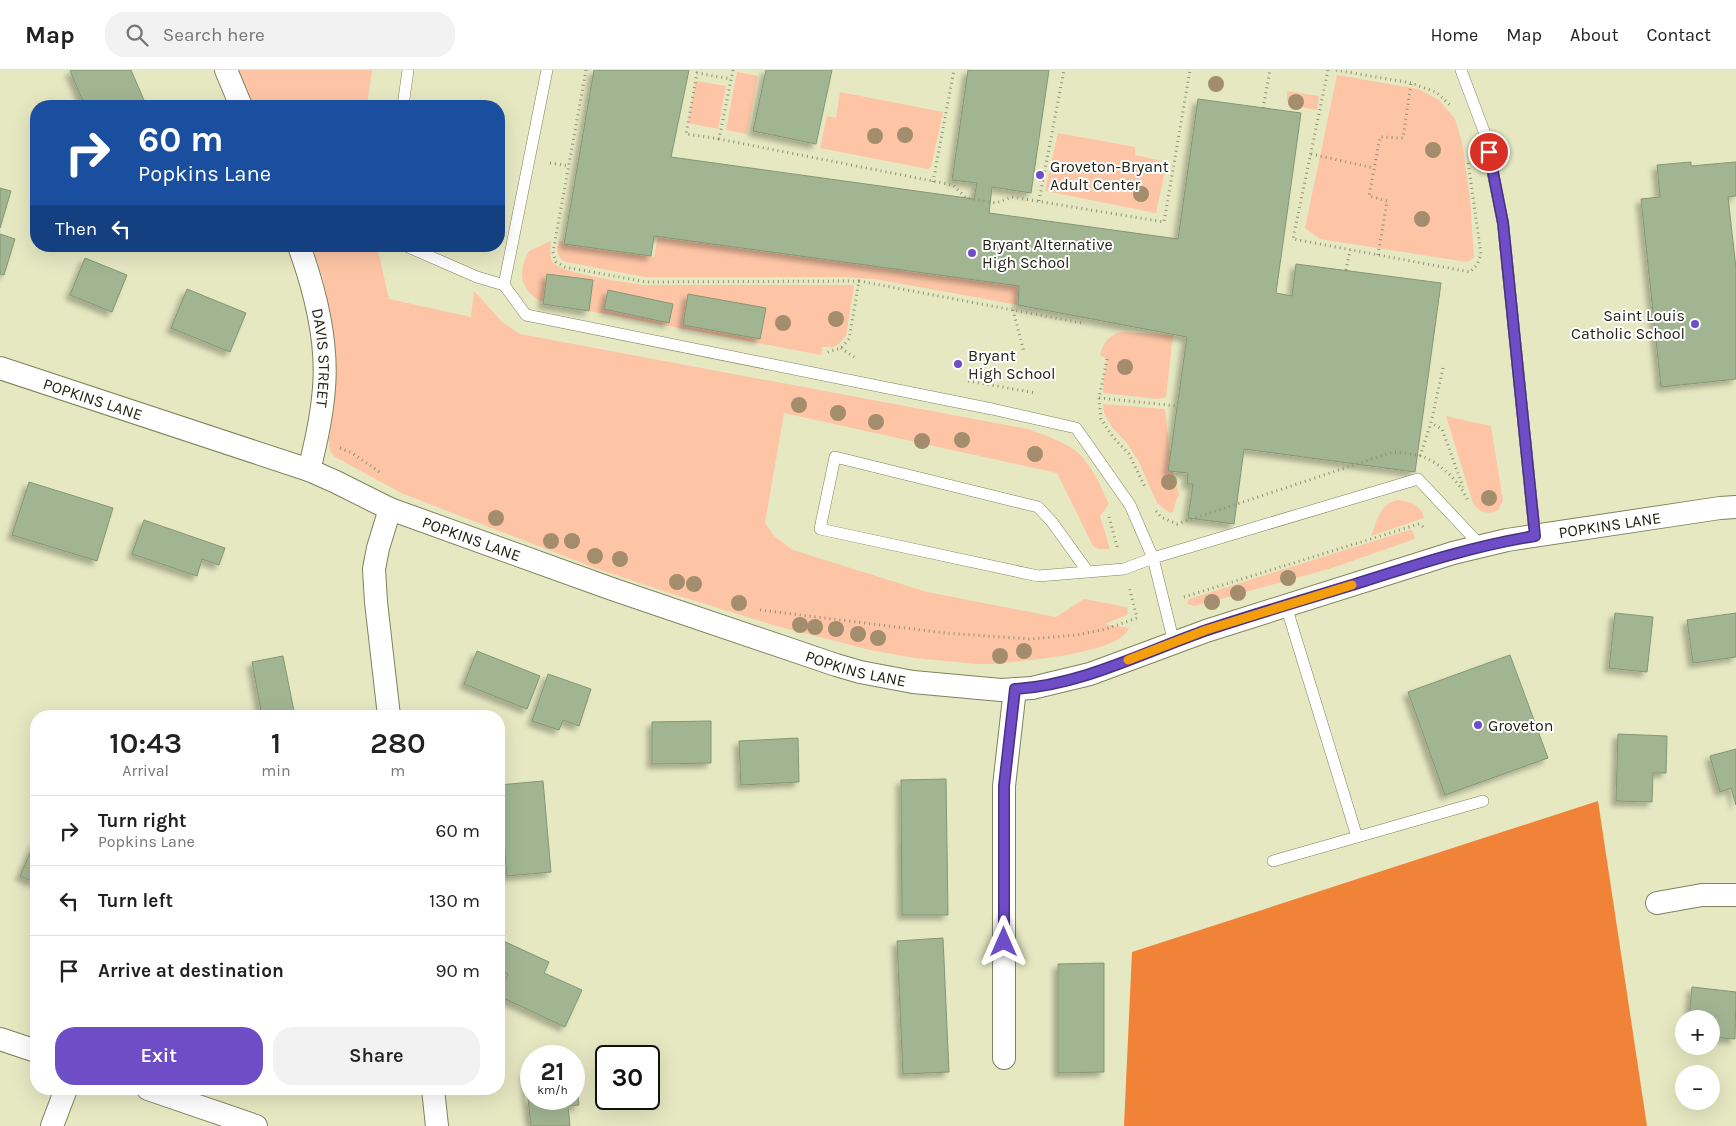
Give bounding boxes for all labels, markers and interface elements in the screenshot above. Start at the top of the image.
search box [105,12,455,57]
text: Map [25,21,75,49]
icon: search [123,21,151,49]
text: Search here [163,24,265,46]
text: Home [1430,24,1478,46]
text: Map [1506,24,1542,46]
text: About [1570,24,1619,46]
text: Contact [1647,24,1711,46]
text: 60 m [138,119,223,160]
icon: right [55,120,120,185]
pin [1468,131,1510,173]
icon: arrive [1475,138,1503,166]
place label: Groveton-Bryant Adult Center [1050,157,1169,194]
text: Popkins Lane [138,161,271,187]
marker: Groveton-Bryant Adult Center [1034,169,1046,181]
icon: left [107,215,135,243]
text: Then [55,218,97,240]
place label: Bryant Alternative High School [982,235,1113,272]
marker: Bryant Alternative High School [966,247,978,259]
place label: Saint Louis Catholic School [1571,306,1685,343]
street label: DAVIS STREET [308,307,334,409]
marker: Saint Louis Catholic School [1689,318,1701,330]
place label: Bryant High School [968,346,1056,383]
marker: Bryant High School [952,358,964,370]
street label: POPKINS LANE [41,374,145,424]
street label: POPKINS LANE [1557,508,1662,542]
street label: POPKINS LANE [420,512,523,565]
street label: POPKINS LANE [803,646,908,691]
place label: Groveton [1488,716,1554,735]
marker: Groveton [1472,719,1484,731]
text: 10:43 [109,725,182,761]
text: 1 [271,725,281,761]
text: 280 [370,725,426,761]
text: Arrival [122,761,169,780]
text: min [261,761,291,780]
text: m [390,761,405,780]
text: Turn right [98,810,187,832]
icon: right [55,817,83,845]
text: 60 m [436,820,480,842]
text: Popkins Lane [98,832,195,851]
icon: left [55,887,83,915]
text: Turn left [98,890,173,912]
text: 130 m [429,890,480,912]
position arrow [977,915,1029,967]
icon: arrive [55,957,83,985]
text: Arrive at destination [98,960,284,982]
text: 90 m [435,960,480,982]
map controls [1675,1010,1720,1110]
button: + [1675,1010,1720,1055]
button: Exit [55,1027,263,1085]
button: Share [273,1027,480,1085]
speed limit sign: 30 [595,1045,660,1110]
text: 21 [540,1057,565,1086]
button: − [1675,1065,1720,1110]
text: km/h [537,1083,568,1097]

